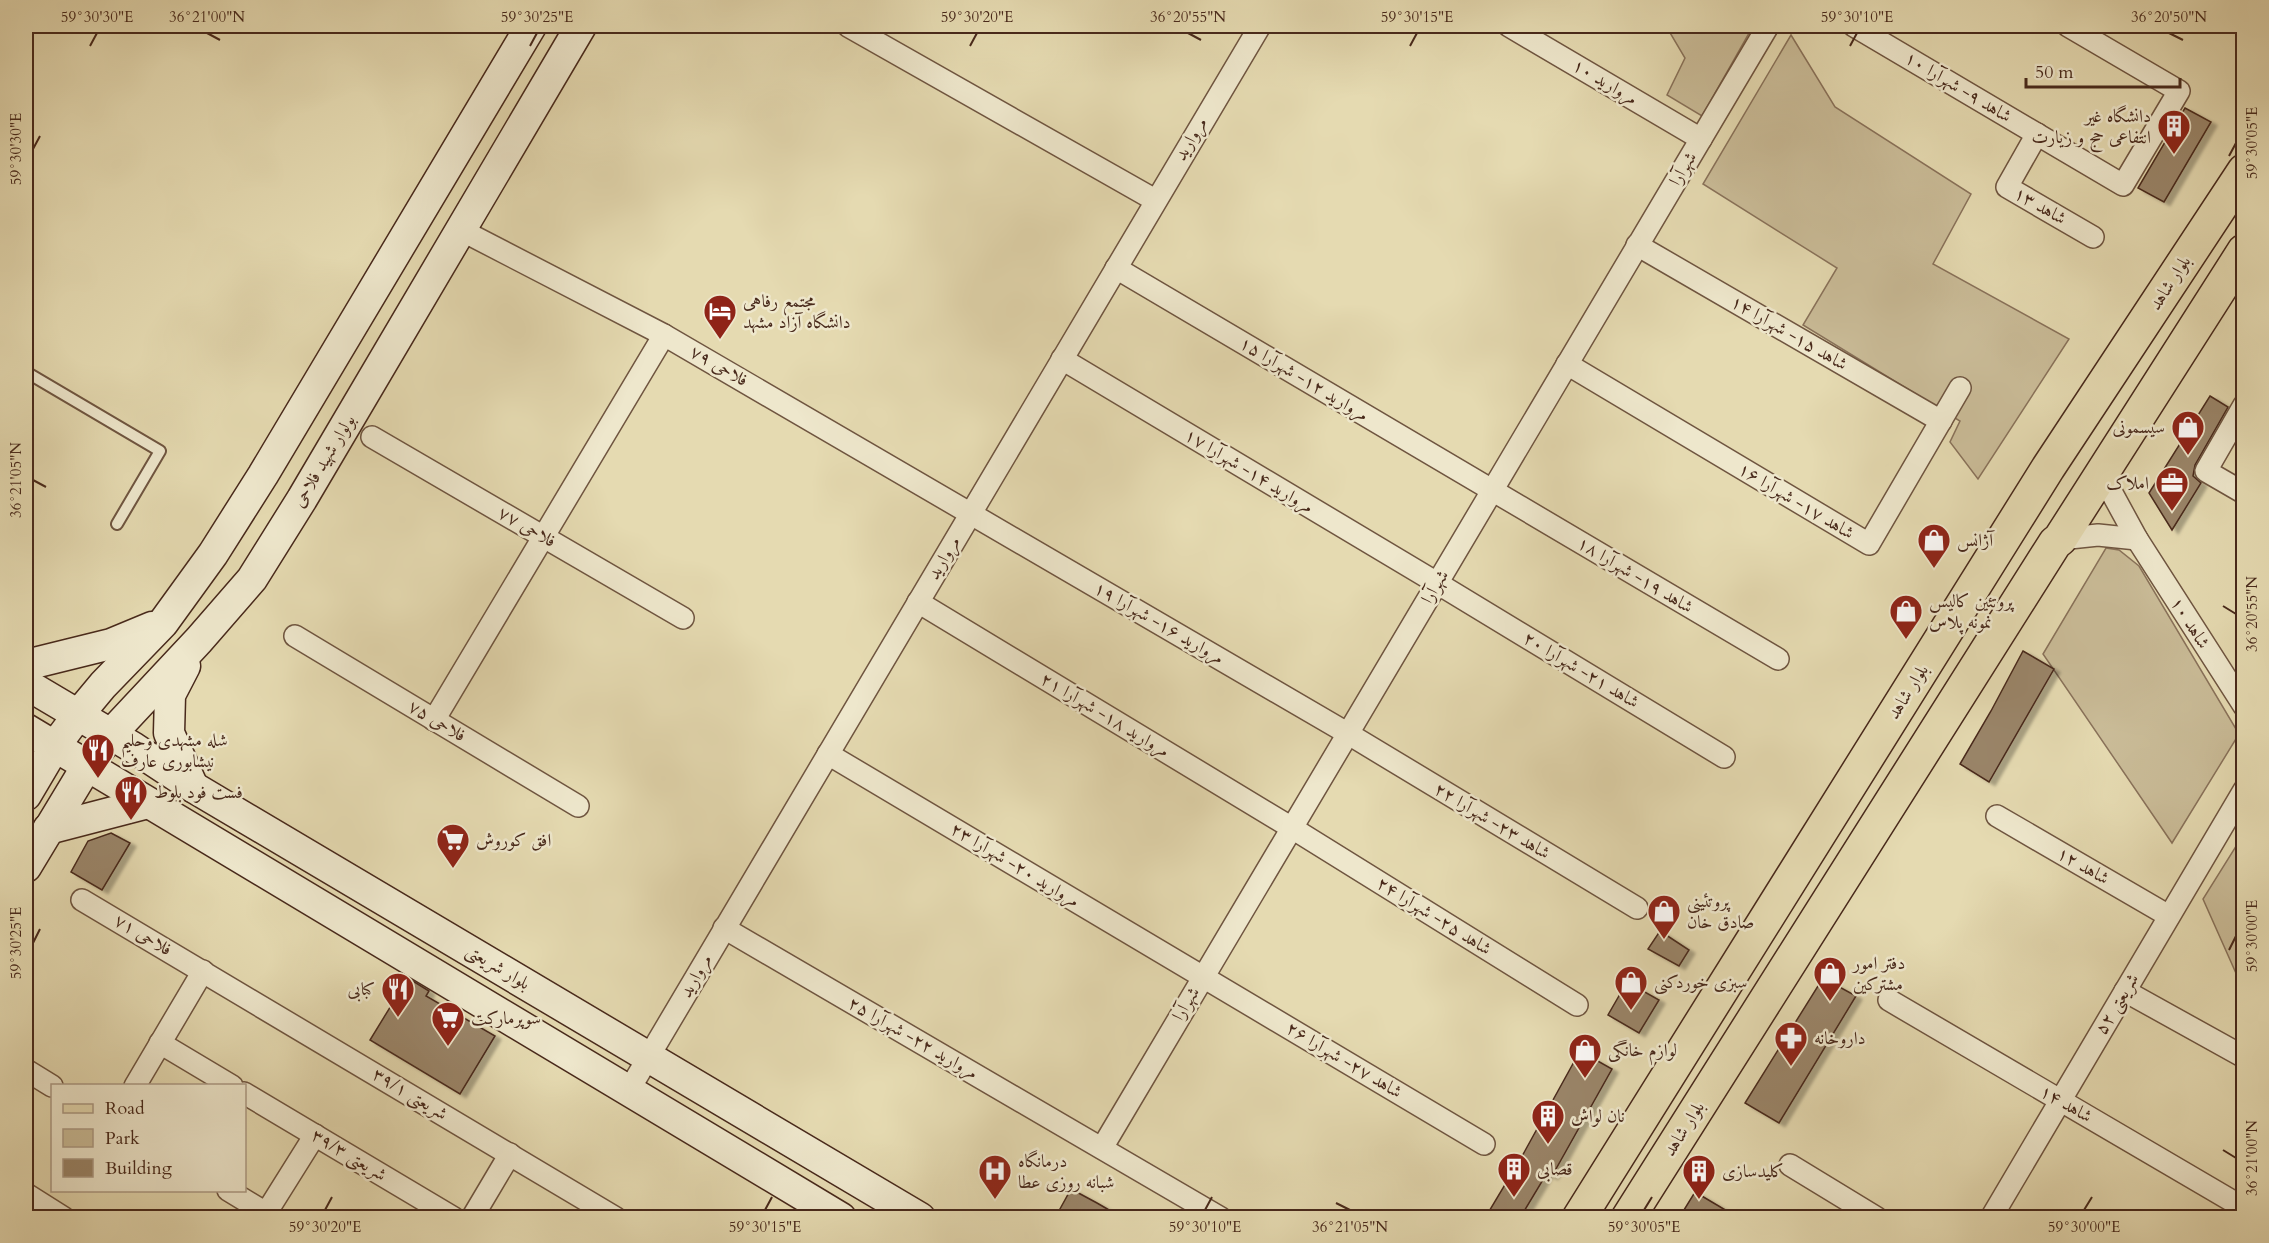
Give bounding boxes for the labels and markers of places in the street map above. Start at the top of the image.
place label: دانشگاه غیر انتفاعی حج و زیارت [2031,104,2151,153]
building icon: دانشگاه غیر انتفاعی حج و زیارت [2156,108,2192,155]
place label: مجتمع رفاهی دانشگاه آزاد مشهد [743,289,851,335]
hotel icon: مجتمع رفاهی دانشگاه آزاد مشهد [702,293,738,340]
shop icon: سیسمونی [2170,409,2206,456]
place label: سیسمونی [2112,415,2165,440]
office icon: املاک [2154,465,2190,512]
place label: املاک [2106,471,2149,496]
shop icon: آژانس [1916,522,1952,569]
place label: آژانس [1957,528,1995,553]
place label: پروتئین کالیس نمونه پلاس [1929,589,2015,635]
shop icon: پروتئین کالیس نمونه پلاس [1888,593,1924,640]
place label: شله مشهدی وحلیم نیشابوری عارف [121,728,228,774]
restaurant icon: شله مشهدی وحلیم نیشابوری عارف [80,732,116,779]
restaurant icon: فست فود بلوط [113,774,149,821]
place label: فست فود بلوط [154,780,243,805]
supermarket icon: افق کوروش [435,822,471,869]
place label: افق کوروش [476,828,551,853]
place label: پروتئینی صادق خان [1687,889,1754,935]
shop icon: پروتئینی صادق خان [1646,893,1682,940]
place label: دفتر امور مشترکین [1851,951,1905,997]
shop icon: دفتر امور مشترکین [1812,955,1848,1002]
shop icon: سبزی خوردکنی [1613,964,1649,1011]
place label: سبزی خوردکنی [1654,970,1747,995]
restaurant icon: کبابی [380,971,416,1018]
place label: کبابی [347,977,375,1002]
supermarket icon: سوپرمارکت [430,1000,466,1047]
place label: سوپرمارکت [471,1006,541,1031]
pharmacy icon: داروخانه [1773,1020,1809,1067]
place label: داروخانه [1814,1026,1866,1051]
shop icon: لوازم خانگی [1567,1032,1603,1079]
place label: لوازم خانگی [1608,1038,1677,1066]
building icon: نان لواش [1530,1098,1566,1145]
place label: نان لواش [1571,1104,1625,1129]
place label: درمانگاه شبانه روزی عطا [1018,1149,1115,1195]
building icon: قصابی [1496,1151,1532,1198]
hospital icon: درمانگاه شبانه روزی عطا [977,1153,1013,1200]
building icon: کلیدسازی [1681,1153,1717,1200]
place label: قصابی [1537,1157,1573,1182]
place label: کلیدسازی [1722,1159,1784,1184]

